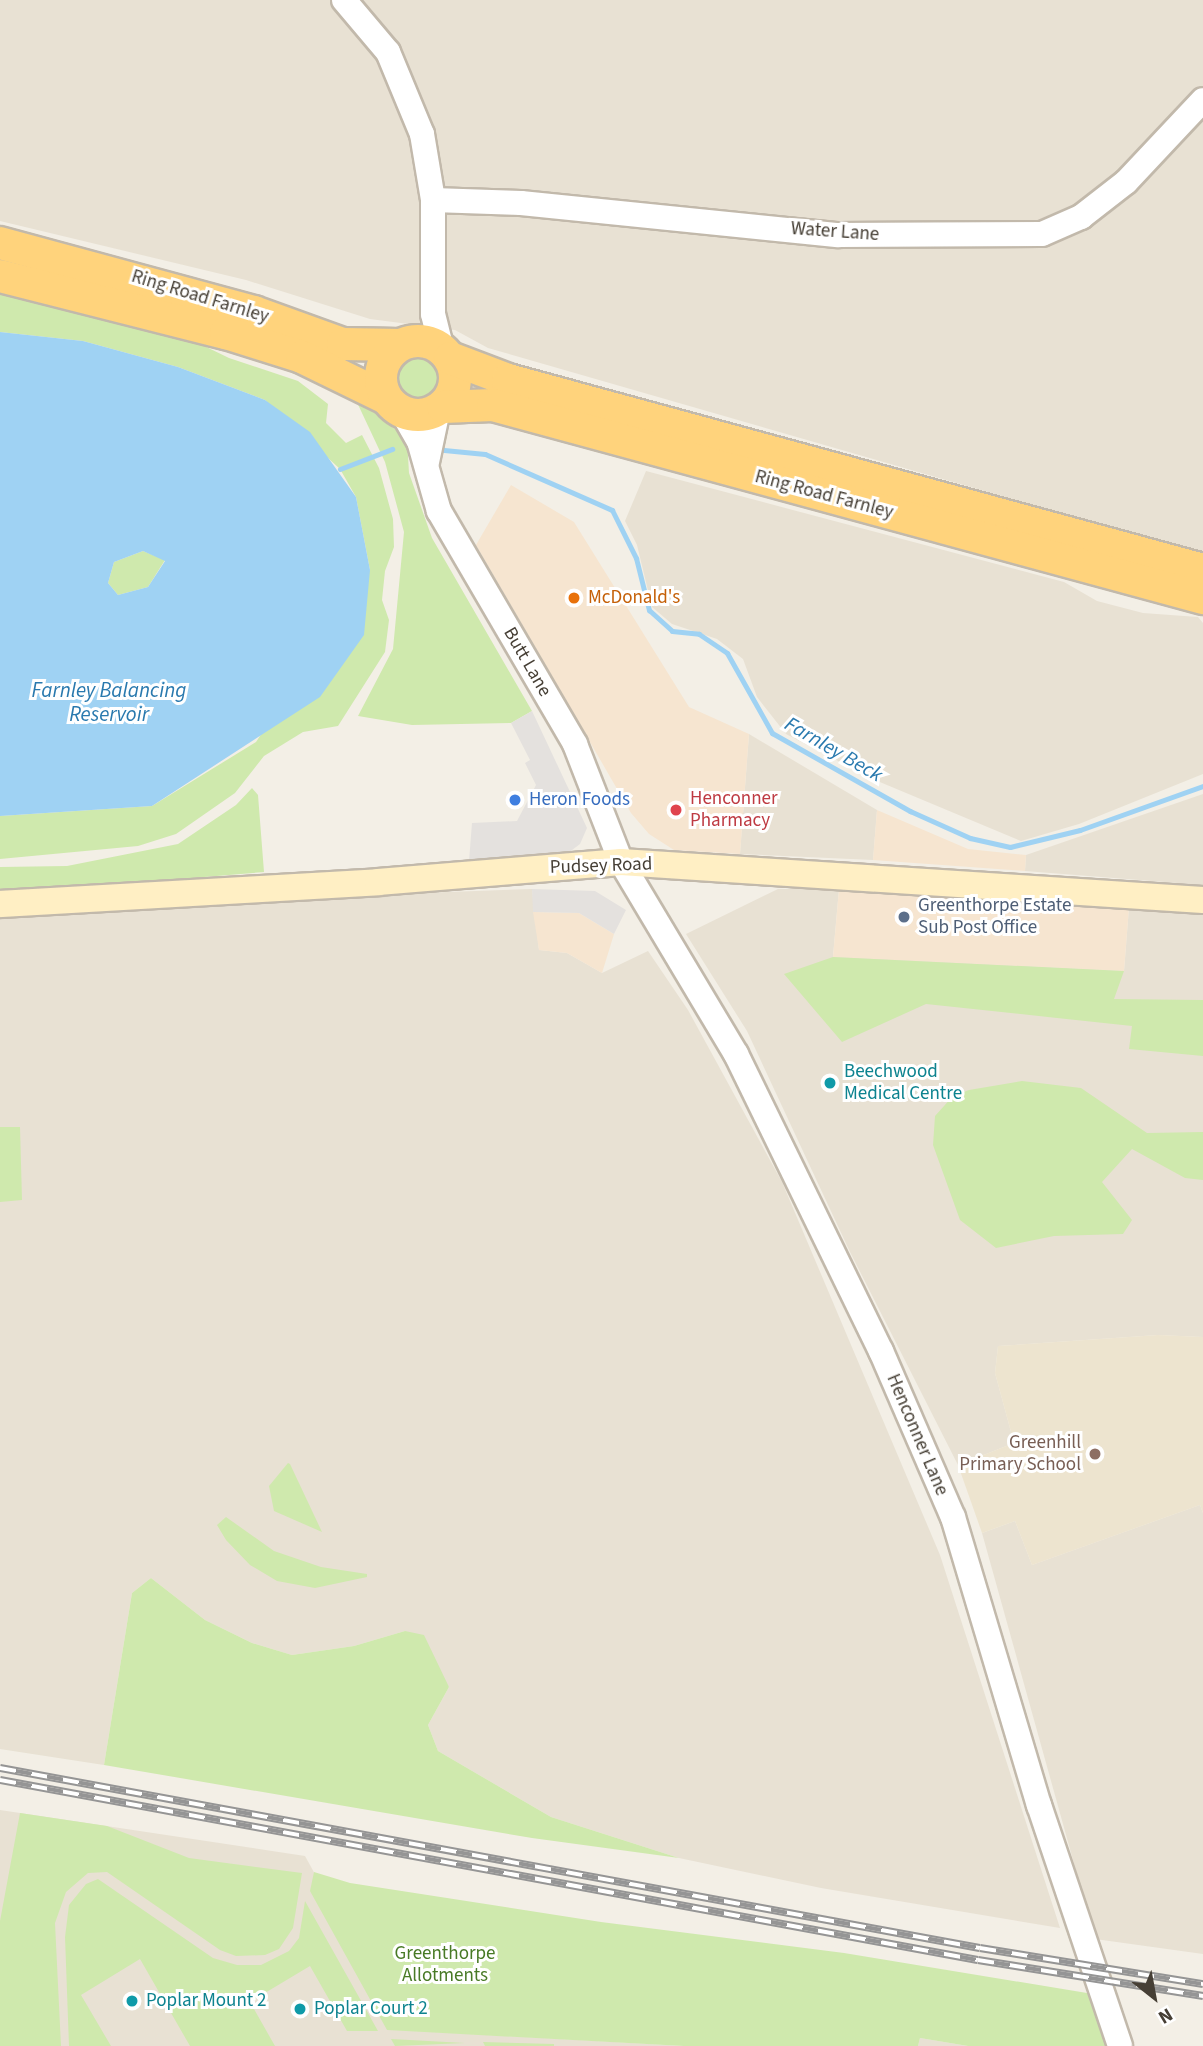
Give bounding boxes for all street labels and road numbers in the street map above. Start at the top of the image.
street label: Water Lane [790,218,880,246]
street label: Ring Road Farnley [129,265,271,329]
street label: Ring Road Farnley [752,466,896,524]
street label: Butt Lane [498,623,556,701]
street label: Pudsey Road [549,853,653,879]
street label: Henconner Lane [881,1371,953,1499]

